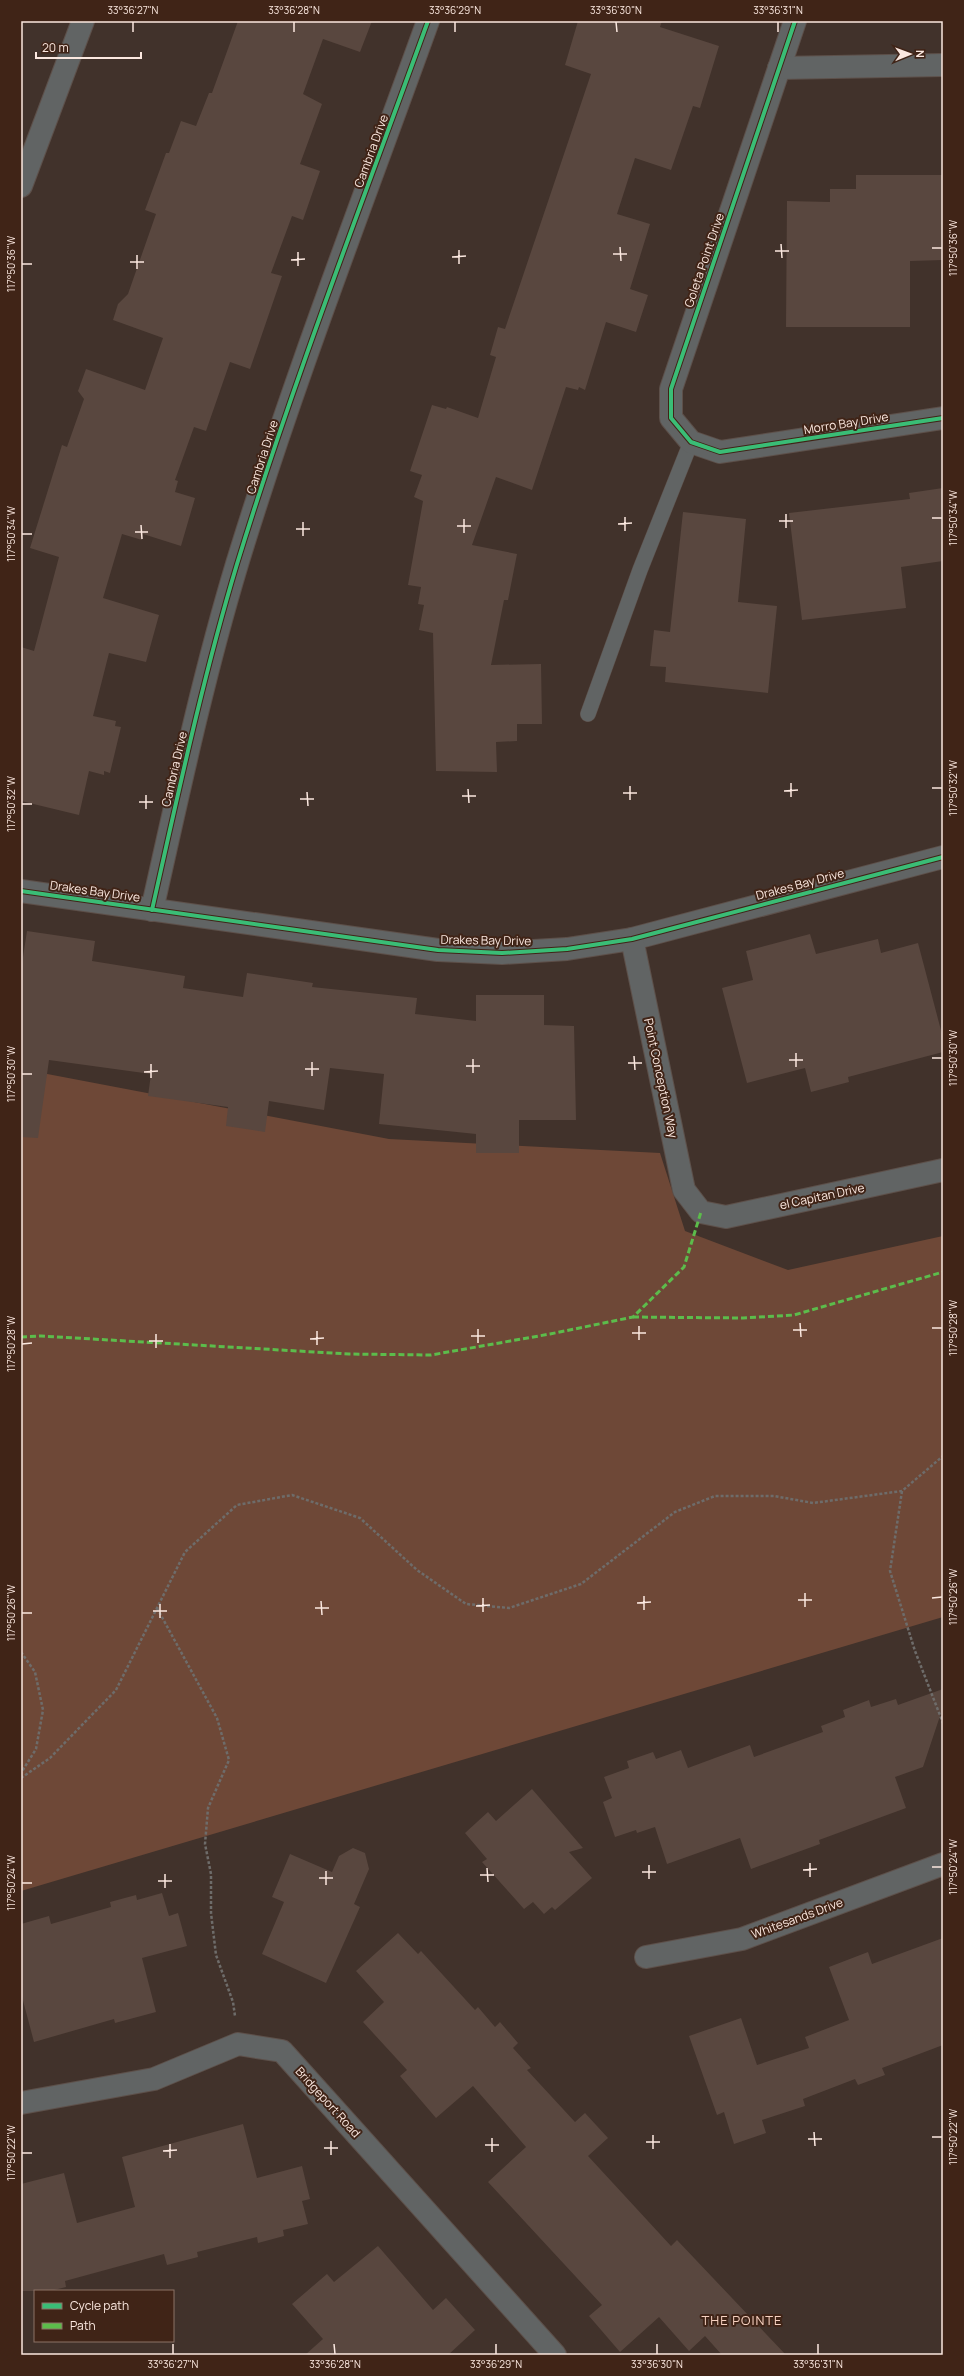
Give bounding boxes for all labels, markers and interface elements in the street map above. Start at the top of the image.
text: 33°36'27"N [108,3,159,17]
text: 33°36'28"N [268,3,320,17]
text: 33°36'29"N [429,3,481,17]
text: 33°36'30"N [590,3,642,17]
text: 33°36'31"N [753,3,803,17]
scale bar [36,34,141,60]
north arrow [890,34,930,74]
text: 20 m [42,39,69,56]
text: N [913,50,928,58]
street label: Cambria Drive [350,112,392,190]
street label: Goleta Point Drive [680,211,728,309]
text: 117°50'36"W [946,219,960,276]
text: 117°50'36"W [4,235,18,292]
street label: Morro Bay Drive [802,408,890,438]
street label: Cambria Drive [242,418,282,496]
text: 117°50'34"W [946,489,960,546]
text: 117°50'34"W [4,505,18,562]
street label: Cambria Drive [157,730,191,808]
text: 117°50'32"W [946,759,960,816]
text: 117°50'32"W [4,775,18,832]
street label: Drakes Bay Drive [754,864,846,904]
street label: Drakes Bay Drive [49,876,141,906]
street label: Drakes Bay Drive [440,931,532,949]
street label: Point Conception Way [640,1016,682,1140]
text: 117°50'30"W [946,1029,960,1086]
text: 117°50'30"W [4,1045,18,1102]
street label: el Capitan Drive [778,1179,866,1213]
text: 117°50'28"W [946,1299,960,1356]
text: 117°50'28"W [4,1315,18,1372]
text: 117°50'26"W [946,1568,960,1625]
text: 117°50'26"W [4,1584,18,1641]
text: 117°50'24"W [946,1839,960,1895]
text: 117°50'24"W [4,1855,18,1911]
street label: Whitesands Drive [749,1893,845,1943]
street label: Bridgeport Road [292,2063,364,2141]
text: 117°50'22"W [946,2108,960,2165]
text: 117°50'22"W [4,2124,18,2181]
legend [34,2290,174,2342]
text: Cycle path [70,2297,129,2314]
district label: THE POINTE [701,2311,783,2329]
text: Path [70,2317,96,2334]
text: 33°36'27"N [148,2357,199,2371]
text: 33°36'28"N [309,2357,361,2371]
text: 33°36'29"N [470,2357,522,2371]
text: 33°36'30"N [631,2357,683,2371]
text: 33°36'31"N [793,2357,843,2371]

